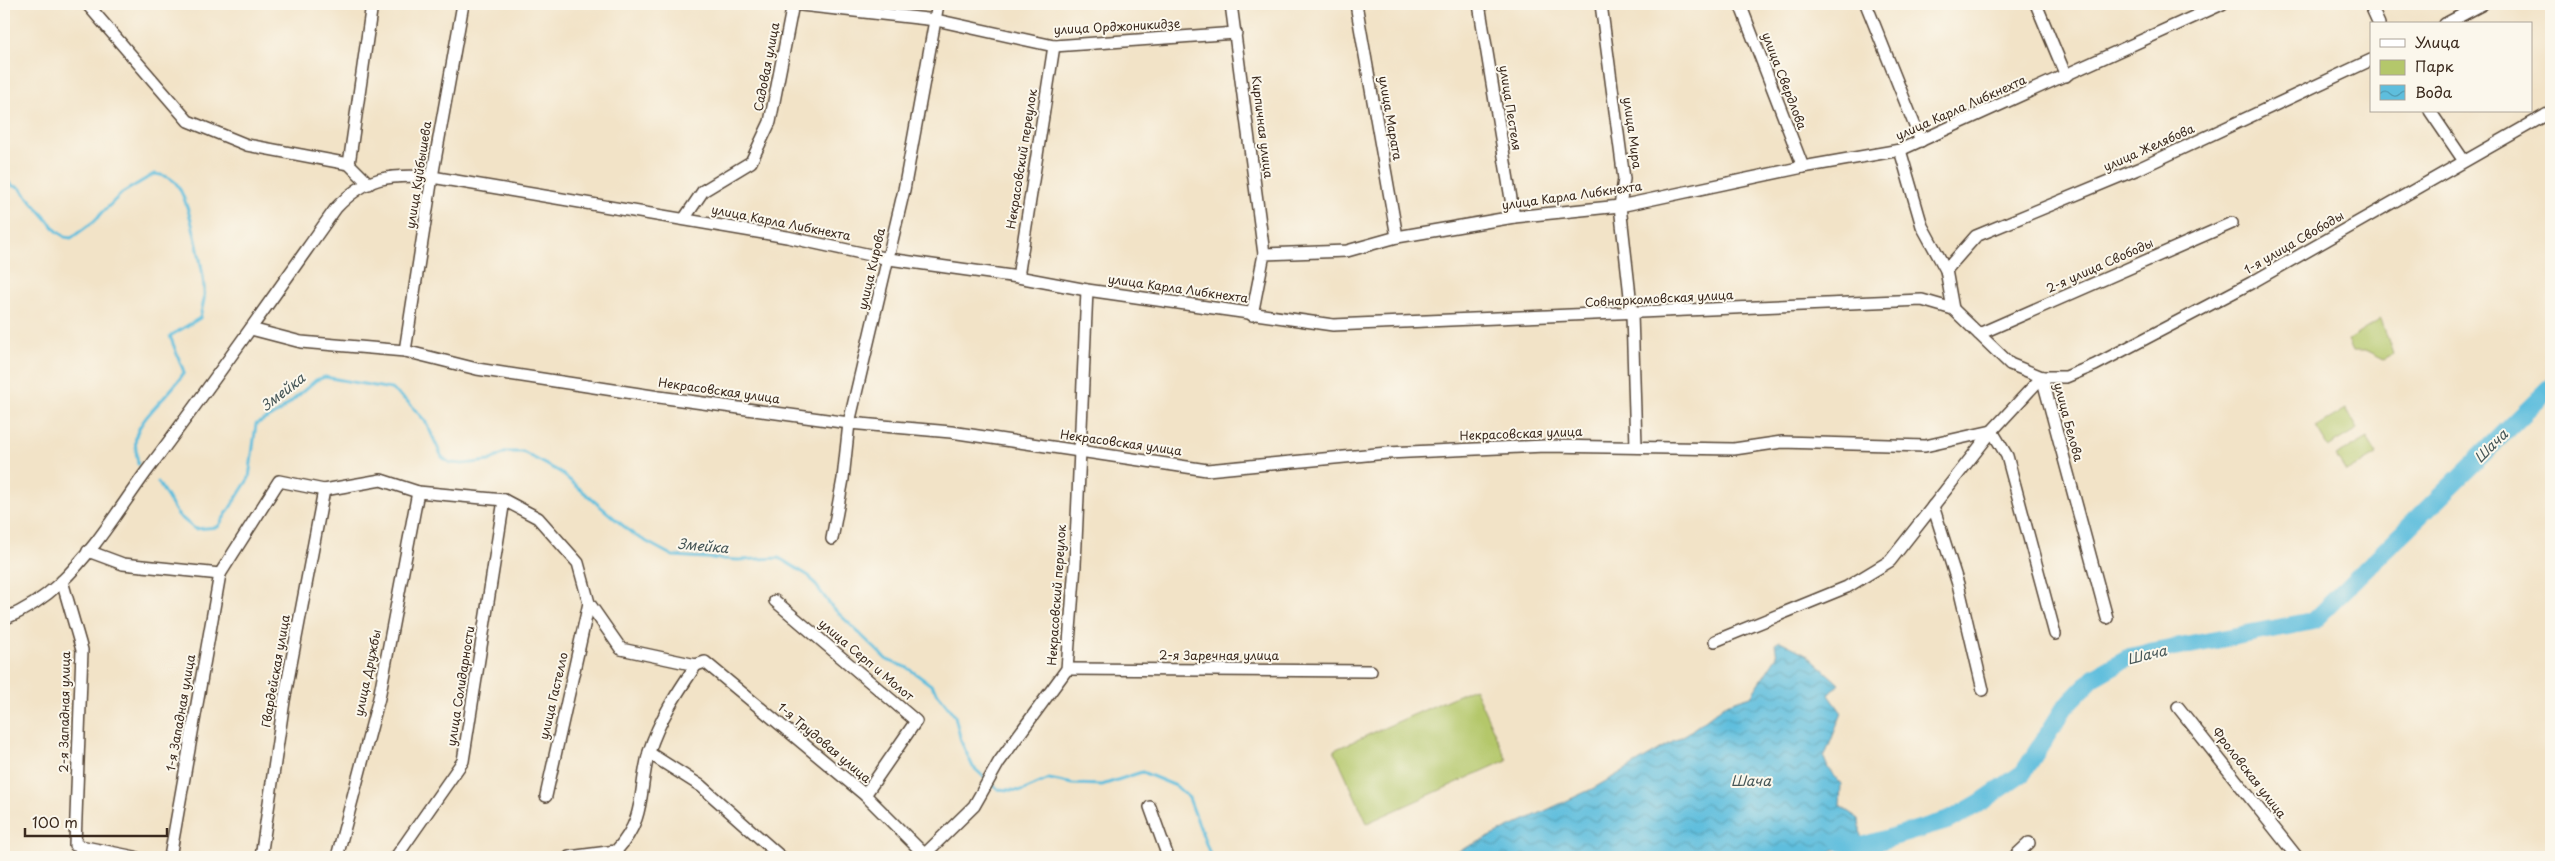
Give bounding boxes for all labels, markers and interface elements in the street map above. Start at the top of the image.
street label: улица Орджоникидзе [1053,14,1181,38]
street label: Садовая улица [749,20,784,113]
legend [2370,22,2532,112]
street label: улица Свердлова [1758,29,1812,132]
text: Улица [2415,30,2460,53]
text: Парк [2415,54,2454,77]
street label: улица Пестеля [1495,64,1527,152]
street label: улица Карла Либкнехта [1892,70,2029,144]
street label: улица Марата [1375,74,1407,162]
street label: Кирпичная улица [1248,75,1278,180]
text: Вода [2415,80,2453,103]
street label: Некрасовский переулок [1001,87,1041,230]
street label: улица Мира [1619,96,1647,170]
street label: улица Куйбышева [401,119,435,230]
street label: улица Желябова [2100,119,2198,175]
street label: улица Карла Либкнехта [1501,176,1644,214]
street label: улица Карла Либкнехта [710,200,853,244]
street label: 1-я улица Свободы [2240,206,2347,278]
street label: улица Кирова [853,226,889,312]
street label: 2-я улица Свободы [2043,233,2156,297]
street label: улица Карла Либкнехта [1107,269,1250,307]
street label: Совнаркомовская улица [1584,285,1734,311]
water label: Змейка [256,367,310,416]
street label: Некрасовская улица [657,373,782,408]
street label: улица Белова [2050,380,2088,464]
street label: Некрасовская улица [1459,422,1583,444]
water label: Шача [2469,423,2513,467]
street label: Некрасовская улица [1059,425,1184,460]
street label: Некрасовский переулок [1042,523,1070,666]
water label: Змейка [677,533,731,558]
street label: Гвардейская улица [256,613,294,729]
street label: улица Серп и Молот [815,614,918,705]
street label: улица Солидарности [442,624,478,747]
street label: улица Дружбы [349,628,385,718]
water label: Шача [2125,639,2170,670]
street label: 2-я Заречная улица [1159,646,1280,664]
street label: улица Гастелло [534,650,572,741]
street label: 2-я Западная улица [54,651,74,773]
street label: 1-я Западная улица [161,652,199,773]
street label: 1-я Трудовая улица [774,698,876,787]
street label: Фроловская улица [2209,723,2291,822]
water label: Шача [1731,770,1772,791]
scale bar [25,806,168,838]
text: 100 m [32,810,78,833]

